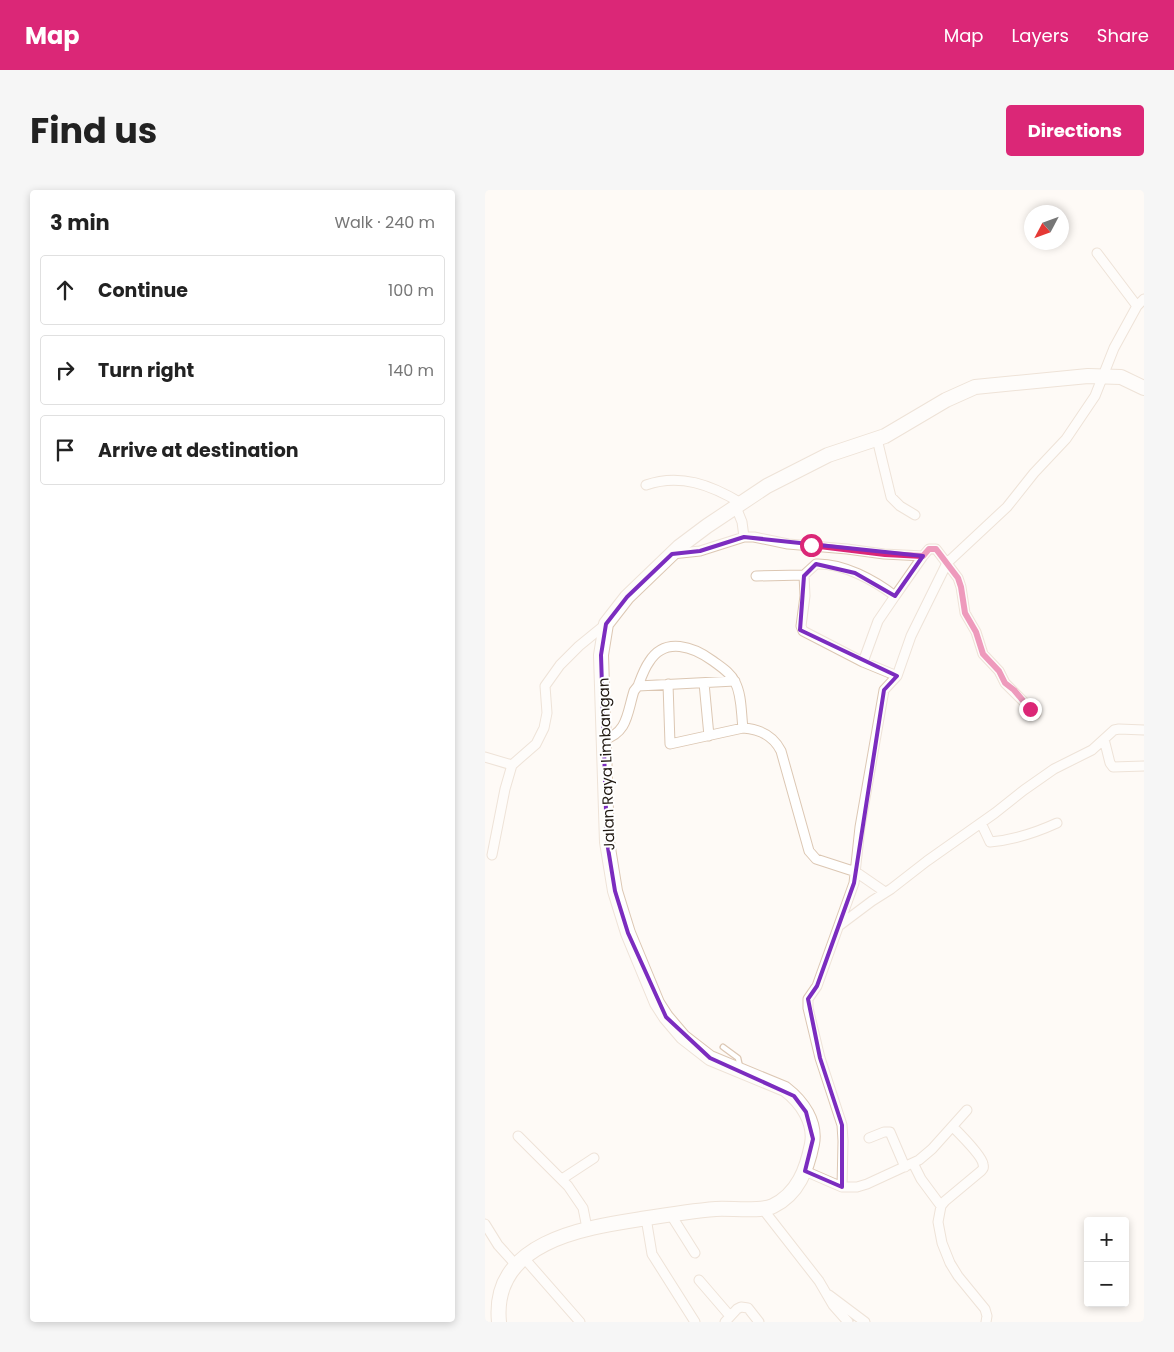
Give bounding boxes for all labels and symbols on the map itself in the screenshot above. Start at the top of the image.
north arrow [1024,205,1069,250]
route start [800,534,823,557]
street label: Jalan Raya Limbangan [592,677,620,851]
route end [1019,698,1042,721]

